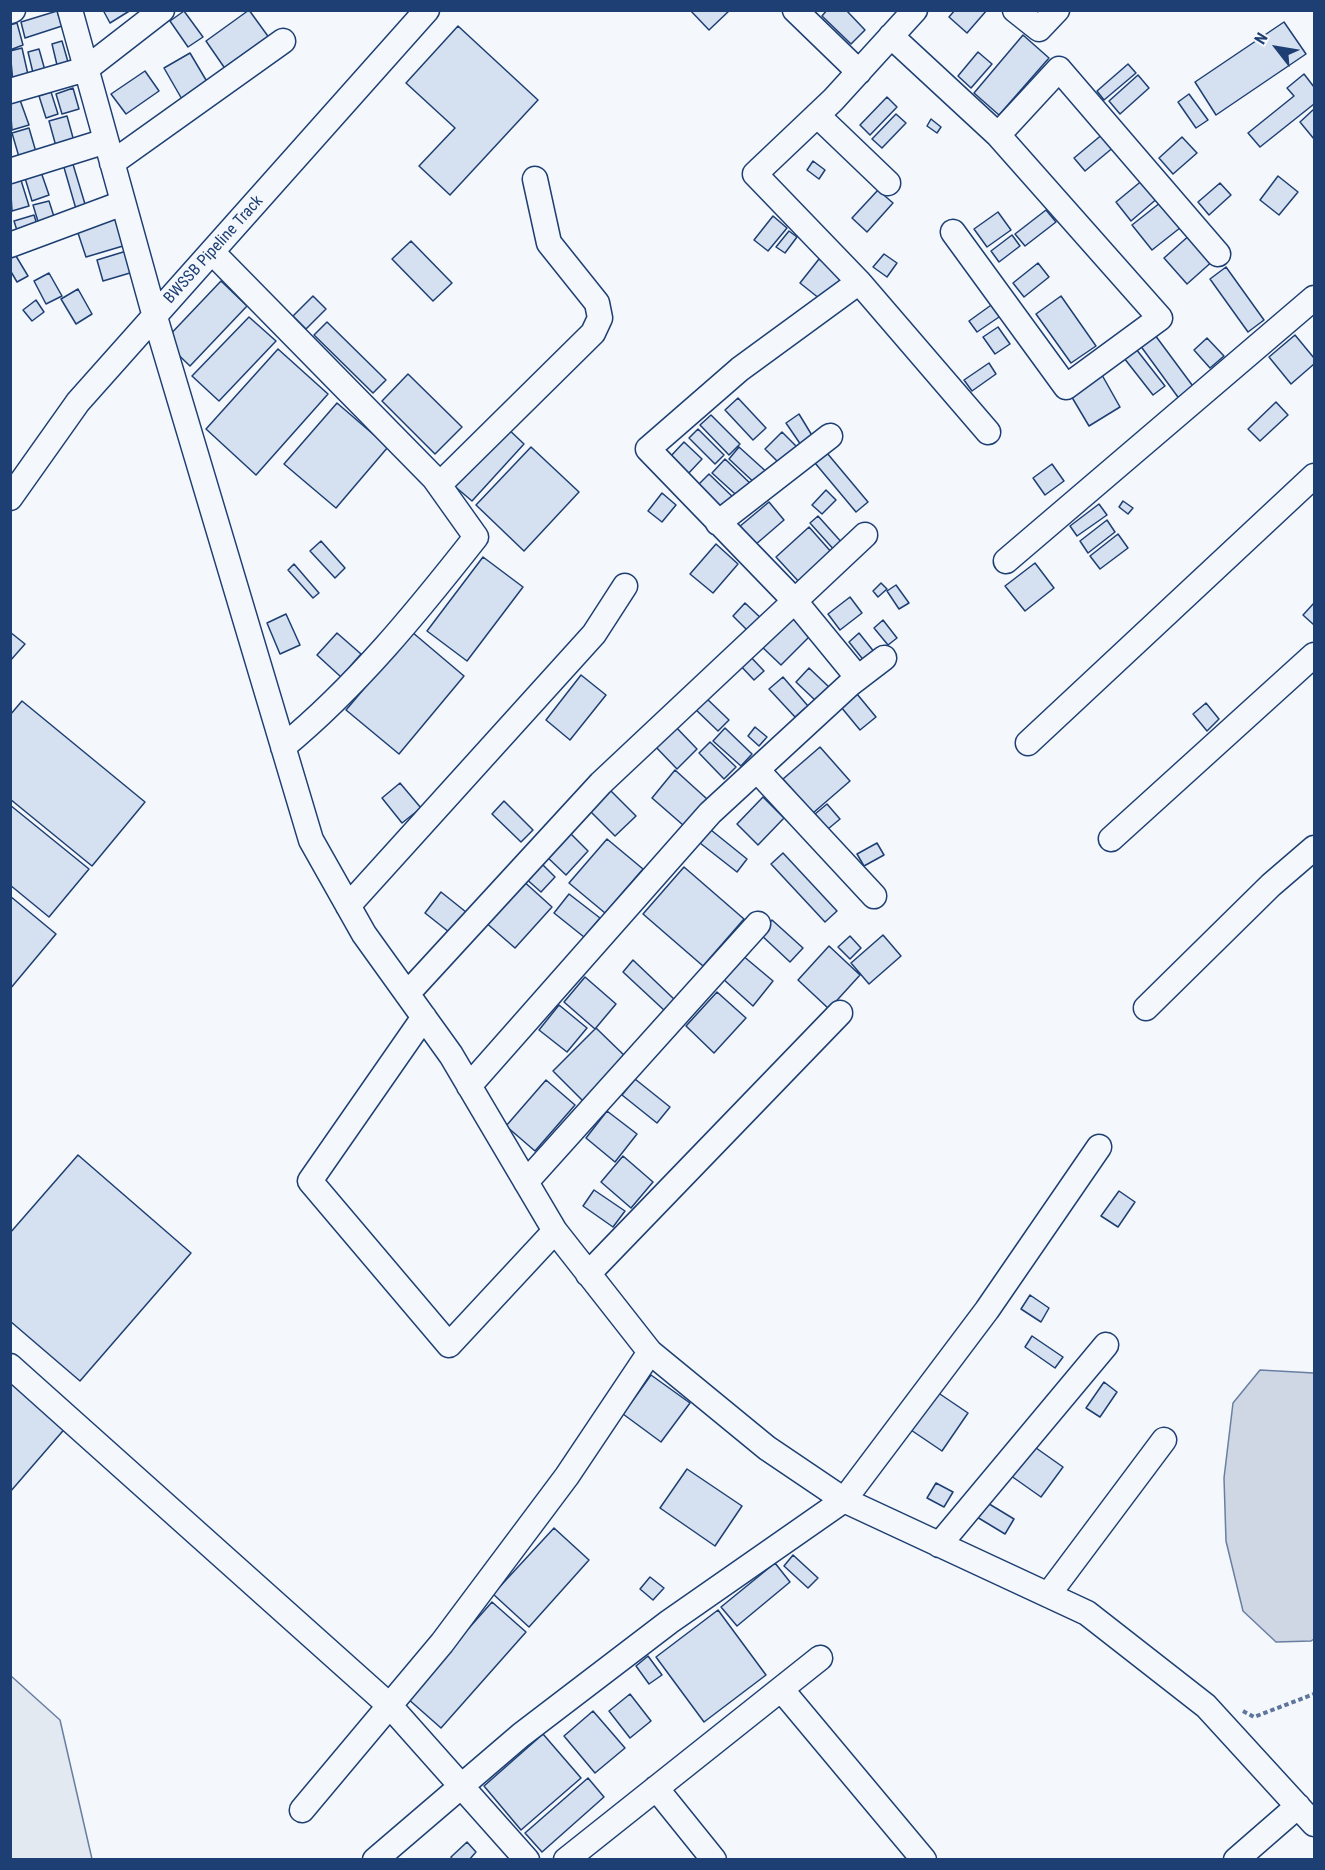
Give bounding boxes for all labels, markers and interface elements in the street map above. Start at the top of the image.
north arrow [1247,18,1307,78]
text: N [1250,29,1272,48]
street label: BWSSB Pipeline Track [160,192,268,308]

